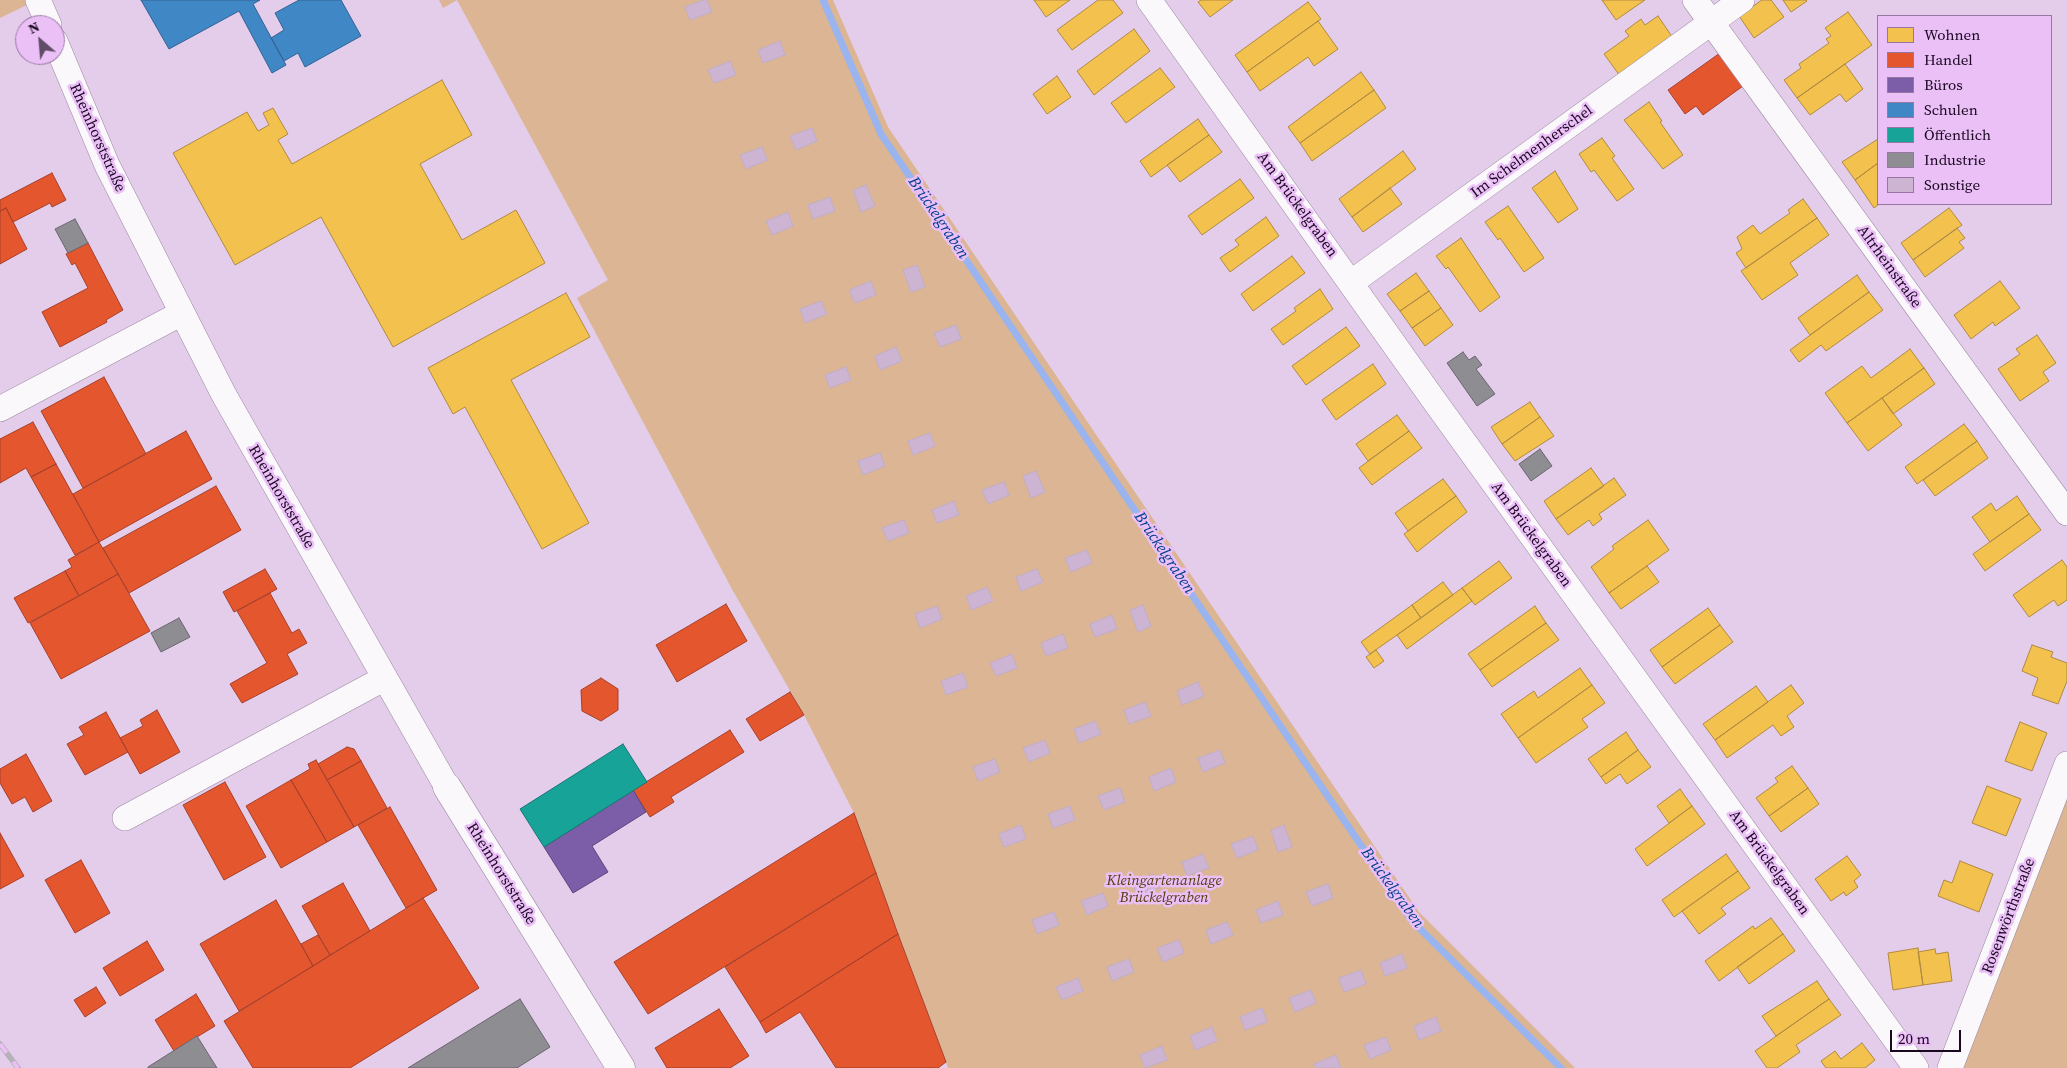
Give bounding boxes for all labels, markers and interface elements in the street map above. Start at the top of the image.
north arrow [15,15,65,65]
legend [1877,15,2052,205]
text: N [25,16,43,39]
text: Wohnen [1924,24,1980,45]
text: Handel [1924,49,1973,70]
text: Büros [1924,74,1963,95]
street label: Rheinhorststraße [65,81,129,195]
text: Schulen [1924,99,1978,120]
street label: Im Schelmenherschel [1468,102,1596,202]
text: Öffentlich [1924,124,1991,145]
street label: Am Brückelgraben [1253,149,1341,261]
text: Industrie [1924,149,1986,170]
water label: Brückelgraben [904,173,972,263]
text: Sonstige [1924,174,1980,195]
street label: Altrheinstraße [1853,222,1925,312]
street label: Rheinhorststraße [244,442,318,552]
street label: Am Brückelgraben [1487,479,1575,591]
water label: Brückelgraben [1130,508,1198,598]
street label: Am Brückelgraben [1725,807,1813,919]
street label: Rheinhorststraße [462,820,540,928]
water label: Brückelgraben [1356,844,1428,932]
street label: Rosenwörthstraße [1979,856,2039,976]
park label: Kleingartenanlage Brückelgraben [1106,872,1222,907]
scale bar [1892,1020,1963,1052]
text: 20 m [1898,1028,1930,1049]

